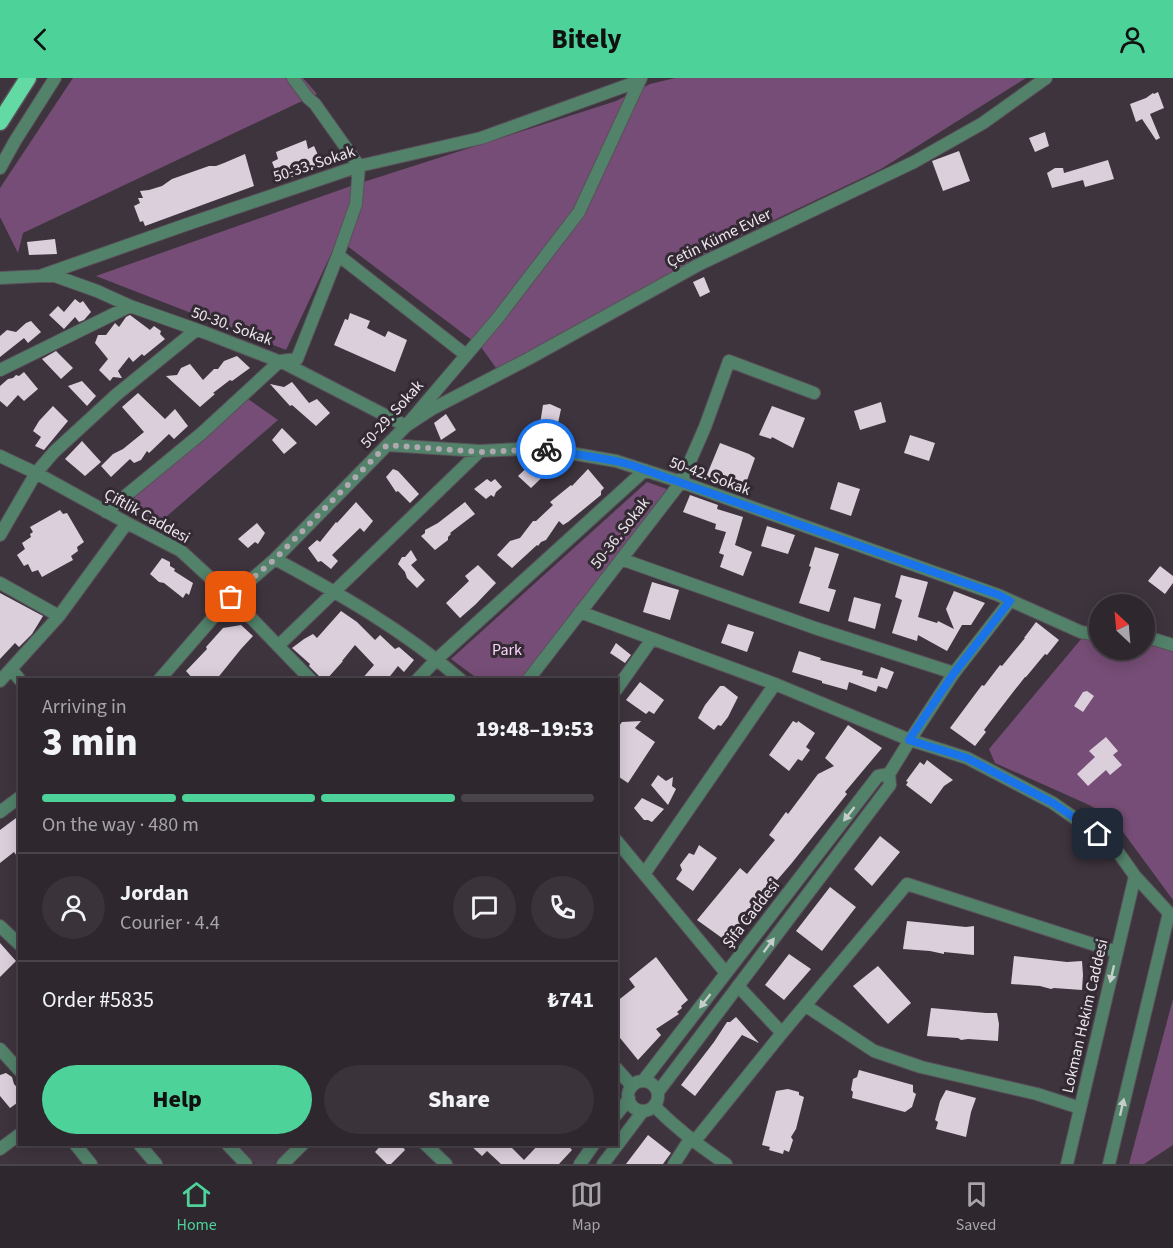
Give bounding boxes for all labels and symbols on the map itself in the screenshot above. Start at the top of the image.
street label: 50-33. Sokak [270,140,358,188]
street label: Çetin Küme Evler [663,203,775,273]
street label: 50-30. Sokak [188,301,276,351]
street label: 50-29. Sokak [355,375,429,453]
courier [516,419,576,479]
street label: 50-42. Sokak [666,451,754,501]
street label: Çiftlik Caddesi [100,483,194,549]
street label: 50-36. Sokak [585,493,655,573]
pin [205,571,256,622]
north arrow [1089,594,1155,660]
park label: Park [492,639,522,661]
one-way arrow [844,806,856,821]
pin [1072,808,1123,859]
street label: Şifa Caddesi [717,875,785,953]
one-way arrow [763,937,775,953]
street label: Lokman Hekim Caddesi [1057,937,1113,1095]
one-way arrow [1107,965,1116,984]
one-way arrow [699,994,711,1009]
one-way arrow [1118,1098,1128,1116]

